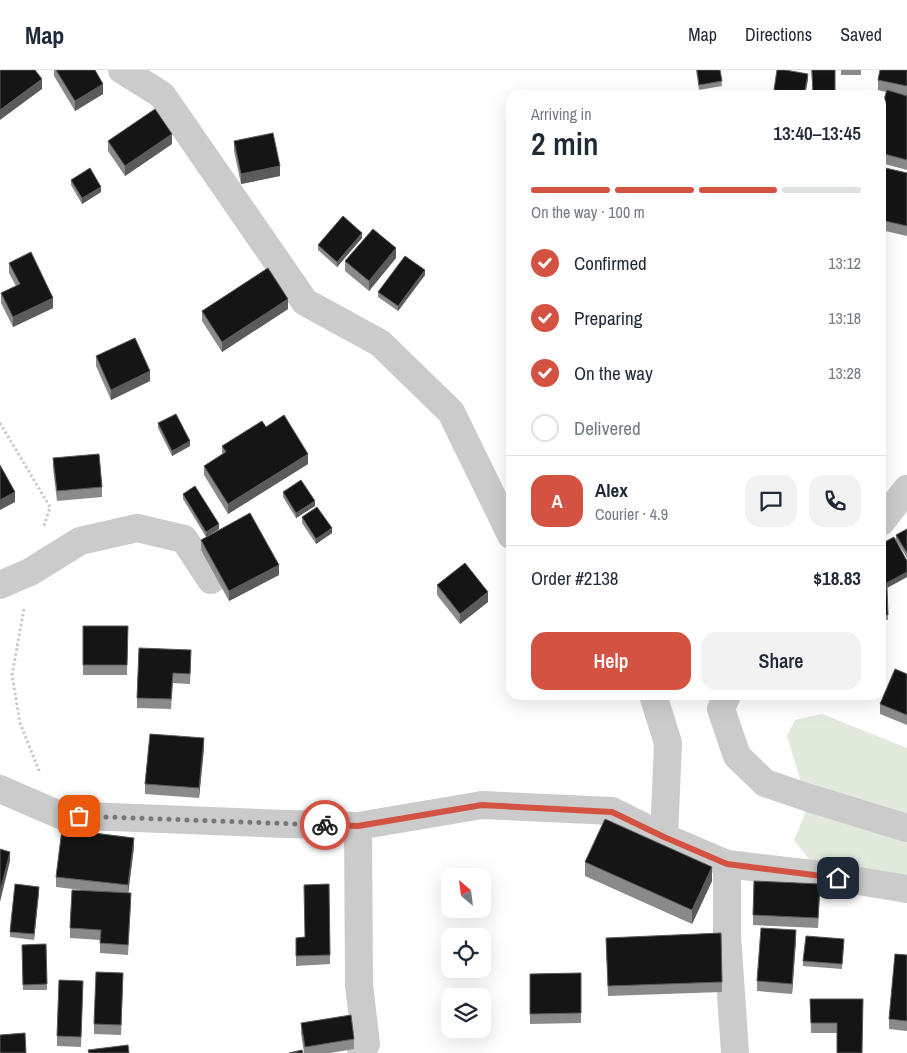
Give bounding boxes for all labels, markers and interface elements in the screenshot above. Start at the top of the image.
text: Map [25,19,64,51]
text: Map [688,22,717,47]
text: Directions [745,22,812,47]
text: Saved [840,22,882,47]
text: Arriving in [531,103,592,125]
text: 13:40–13:45 [773,120,861,146]
text: 2 min [531,122,599,165]
text: On the way · 100 m [531,201,645,223]
icon: check [531,249,559,277]
text: Confirmed [574,250,647,276]
text: 13:12 [828,252,861,274]
icon: check [531,304,559,332]
text: Preparing [574,305,642,331]
text: 13:18 [828,307,861,329]
icon: check [531,359,559,387]
text: On the way [574,360,653,386]
text: 13:28 [828,362,861,384]
text: Delivered [574,415,641,441]
button: chat [745,475,797,527]
button: phone [809,475,861,527]
text: Alex [595,477,628,503]
text: A [551,488,563,514]
text: Courier · 4.9 [595,503,668,525]
text: Order #2138 [531,565,618,591]
text: $18.83 [813,565,861,591]
button: Help [531,632,691,690]
button: Share [701,632,861,690]
pin [58,795,100,837]
courier [300,800,350,850]
icon: bag [65,802,93,830]
icon: bike [311,811,339,839]
pin [817,857,859,899]
icon: home [824,864,852,892]
north arrow [441,868,491,918]
map controls [441,868,491,1038]
button: locate [441,928,491,978]
button: layers [441,988,491,1038]

